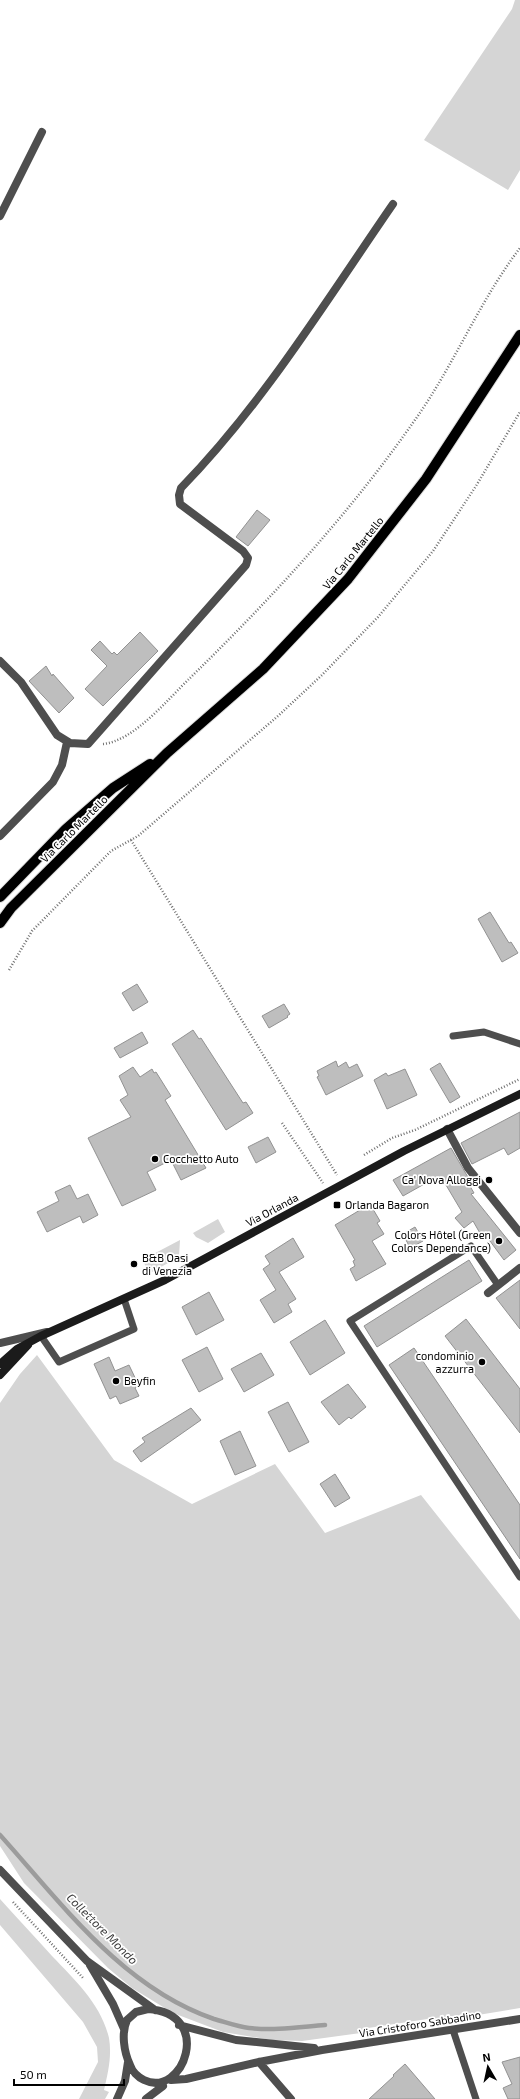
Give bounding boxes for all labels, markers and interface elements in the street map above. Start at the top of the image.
street label: Via Carlo Martello [319,514,386,592]
street label: Via Carlo Martello [37,792,110,865]
place label: Cocchetto Auto [163,1152,239,1165]
marker: Cocchetto Auto [150,1154,160,1164]
place label: Ca' Nova Alloggi [402,1173,481,1186]
marker: Ca' Nova Alloggi [484,1175,494,1185]
street label: Via Orlanda [243,1190,300,1229]
place label: Orlanda Bagaron [345,1198,429,1211]
marker: Orlanda Bagaron [332,1200,342,1210]
place label: Colors Hôtel (Green Colors Dependance) [391,1228,491,1254]
marker: Colors Hôtel (Green Colors Dependance) [494,1236,504,1246]
place label: B&B Oasi di Venezia [142,1251,192,1277]
marker: B&B Oasi di Venezia [129,1259,139,1269]
place label: condominio azzurra [416,1349,474,1375]
marker: condominio azzurra [477,1357,487,1367]
place label: Beyfin [124,1374,156,1387]
marker: Beyfin [111,1376,121,1386]
water label: Collettore Mondo [64,1890,141,1967]
street label: Via Cristoforo Sabbadino [358,2007,482,2040]
north arrow [468,2047,508,2087]
text: N [481,2050,491,2064]
scale bar [14,2061,124,2087]
text: 50 m [20,2067,47,2081]

